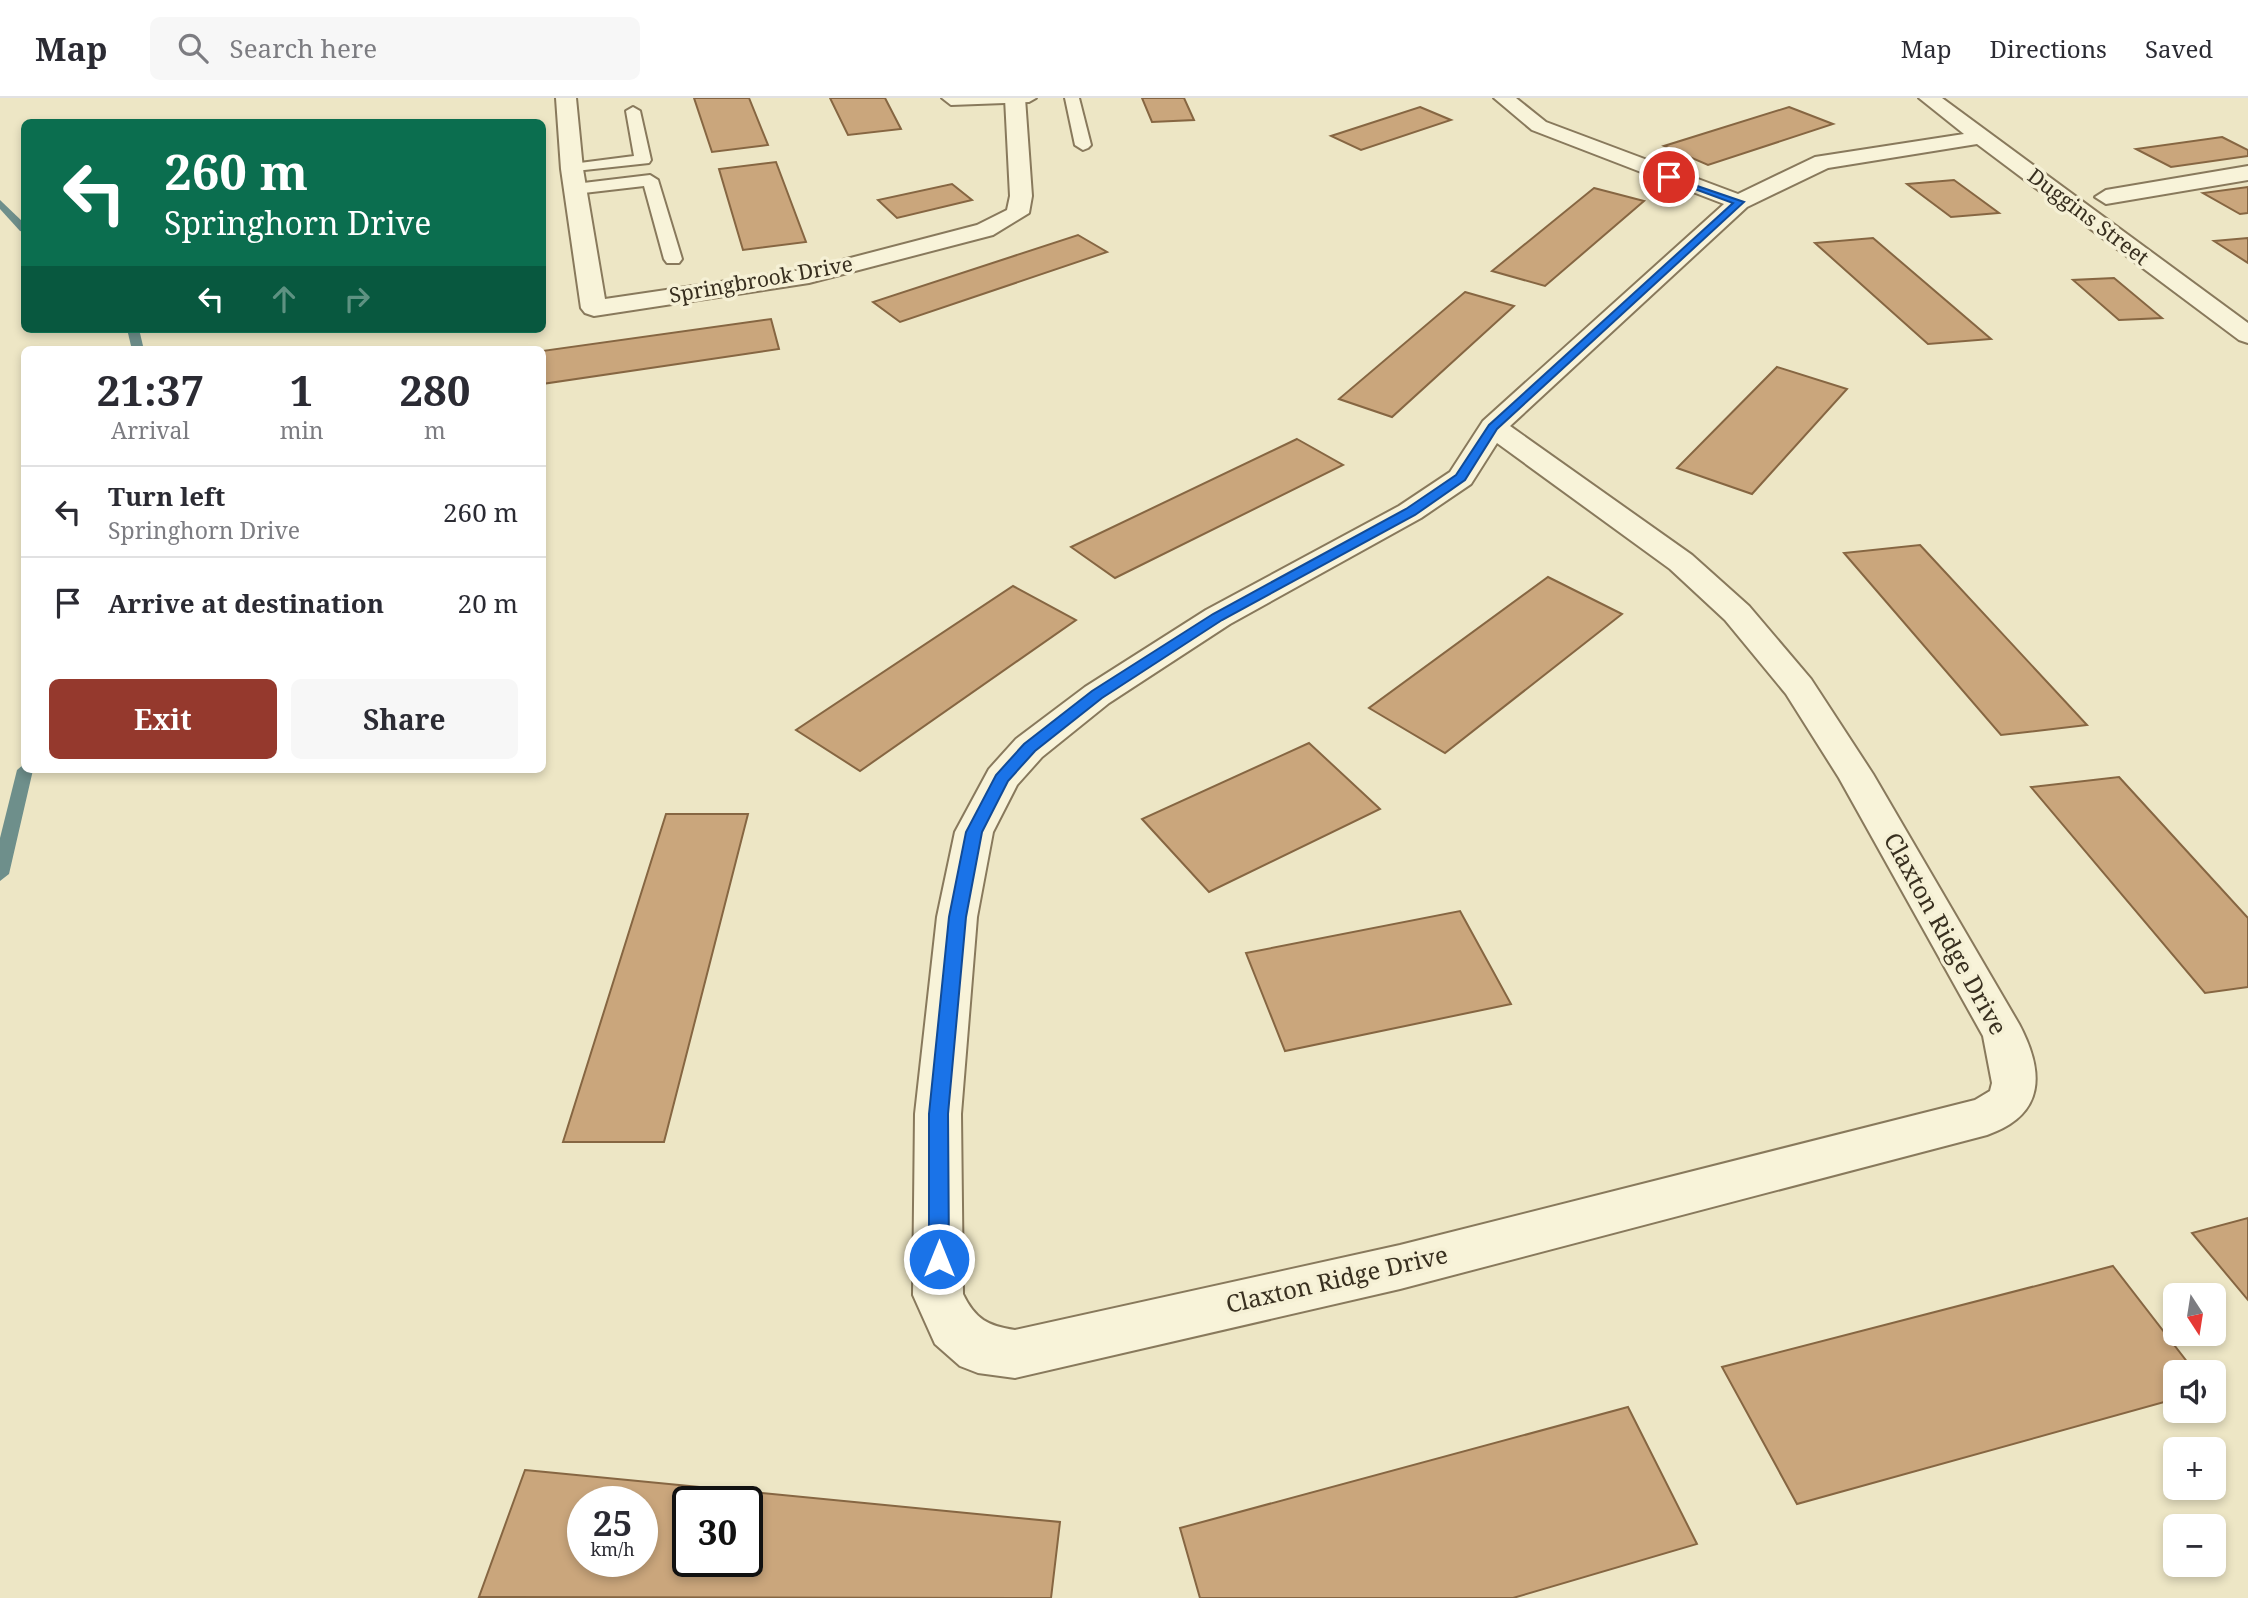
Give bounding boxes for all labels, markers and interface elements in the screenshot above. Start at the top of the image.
search box [150,17,640,80]
text: Map [35,26,108,71]
icon: search [174,29,212,67]
text: Search here [230,30,377,66]
text: Map [1901,32,1952,65]
text: Directions [1990,32,2107,65]
text: Saved [2145,32,2213,65]
text: 260 m [164,138,308,204]
icon: left [49,147,140,238]
pin [1639,147,1699,207]
icon: arrive [1650,158,1688,196]
street label: Duggins Street [2022,161,2155,271]
text: Springhorn Drive [164,201,431,244]
street label: Springbrook Drive [667,249,855,309]
icon: left [192,280,230,318]
icon: ahead [265,280,303,318]
icon: right [338,280,376,318]
text: 21:37 [97,361,204,418]
text: 1 [290,361,314,418]
text: 280 [399,361,470,418]
text: Arrival [111,414,190,446]
text: min [280,414,324,446]
text: m [424,414,446,446]
text: Turn left [108,478,225,514]
icon: left [49,493,87,531]
text: 260 m [443,494,518,530]
text: Springhorn Drive [108,514,300,546]
icon: arrive [49,584,87,622]
text: Arrive at destination [108,585,384,621]
text: 20 m [458,585,518,621]
button: Exit [49,679,277,759]
button: Share [291,679,518,759]
street label: Claxton Ridge Drive [1877,826,2016,1041]
position arrow [902,1222,976,1296]
street label: Claxton Ridge Drive [1222,1237,1451,1320]
north arrow [2163,1283,2226,1346]
map controls [2163,1283,2226,1577]
button: sound [2163,1360,2226,1423]
button: + [2163,1437,2226,1500]
speed limit sign: 30 [672,1486,763,1577]
text: 25 [593,1499,632,1546]
button: − [2163,1514,2226,1577]
text: km/h [590,1537,635,1561]

